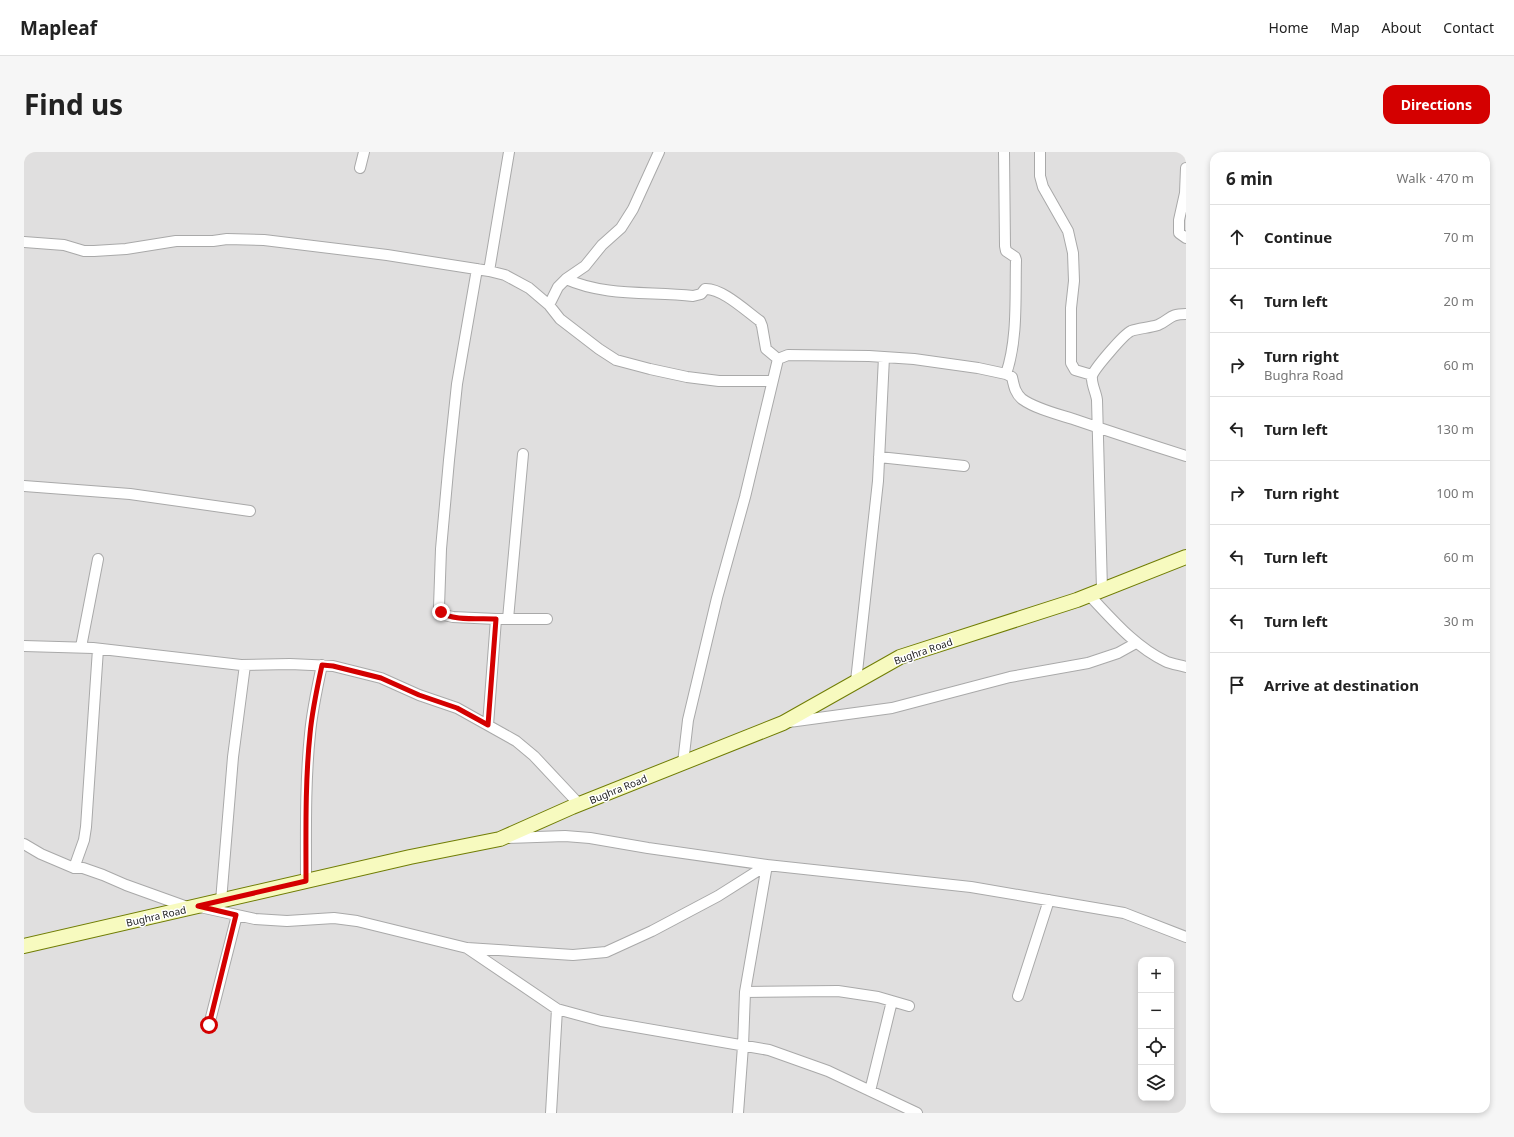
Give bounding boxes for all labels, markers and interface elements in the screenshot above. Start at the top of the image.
text: Mapleaf [20,15,97,41]
text: Home [1269,18,1308,37]
text: Map [1330,18,1360,37]
text: About [1382,18,1421,37]
text: Contact [1443,18,1494,37]
text: Find us [24,85,123,123]
button: Directions [1383,85,1490,124]
text: 6 min [1226,167,1273,190]
text: Walk · 470 m [1396,169,1474,187]
icon: ahead [1226,226,1248,248]
text: Continue [1264,227,1332,247]
text: 70 m [1444,228,1474,246]
icon: left [1226,290,1248,312]
text: Turn left [1264,291,1328,311]
text: 20 m [1444,292,1474,310]
text: Turn right [1264,346,1339,366]
icon: right [1226,354,1248,376]
text: 60 m [1444,356,1474,374]
text: Bughra Road [1264,366,1344,384]
icon: left [1226,418,1248,440]
text: Turn left [1264,419,1328,439]
text: 130 m [1436,420,1474,438]
icon: right [1226,482,1248,504]
text: Turn right [1264,483,1339,503]
text: 100 m [1436,484,1474,502]
icon: left [1226,546,1248,568]
text: Turn left [1264,547,1328,567]
text: 60 m [1444,548,1474,566]
route end [432,603,450,621]
icon: left [1226,610,1248,632]
text: Turn left [1264,611,1328,631]
text: 30 m [1444,612,1474,630]
street label: Bughra Road [892,634,954,668]
icon: arrive [1226,674,1248,696]
text: Arrive at destination [1264,675,1419,695]
street label: Bughra Road [587,771,649,807]
street label: Bughra Road [125,902,187,930]
map controls [1138,957,1174,1101]
button: + [1138,957,1174,993]
button: − [1138,993,1174,1029]
route start [200,1016,218,1034]
button: locate [1138,1029,1174,1065]
button: layers [1138,1065,1174,1101]

